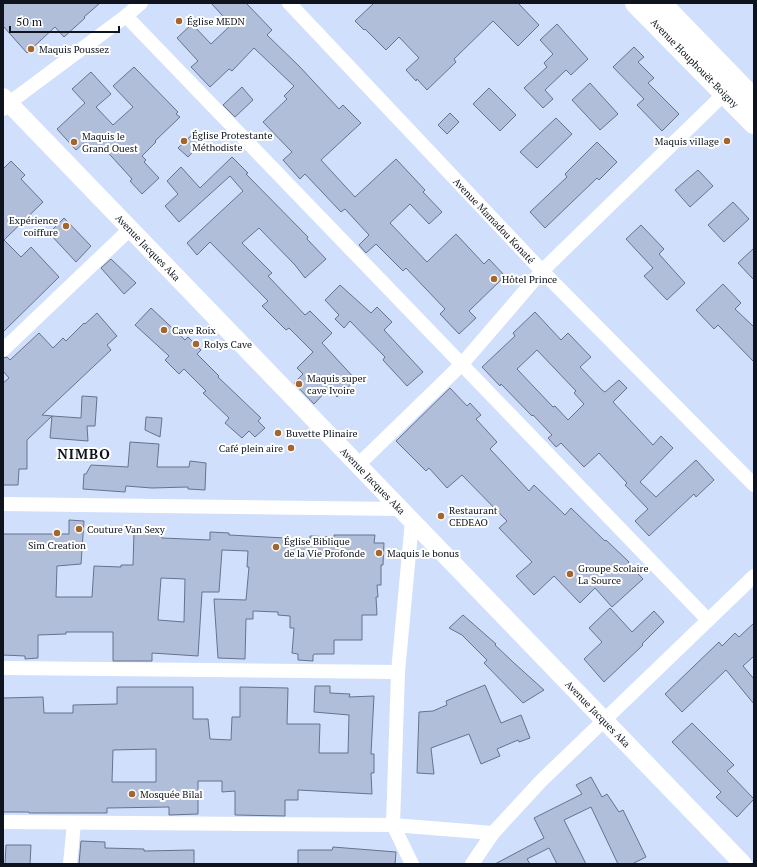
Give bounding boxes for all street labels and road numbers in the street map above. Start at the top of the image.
street label: Avenue Houphouët-Boigny [648,15,742,111]
street label: Avenue Mamadou Konaté [451,175,538,266]
street label: Avenue Jacques Aka [113,211,183,284]
street label: Avenue Jacques Aka [338,444,408,517]
street label: Avenue Jacques Aka [563,678,633,750]

